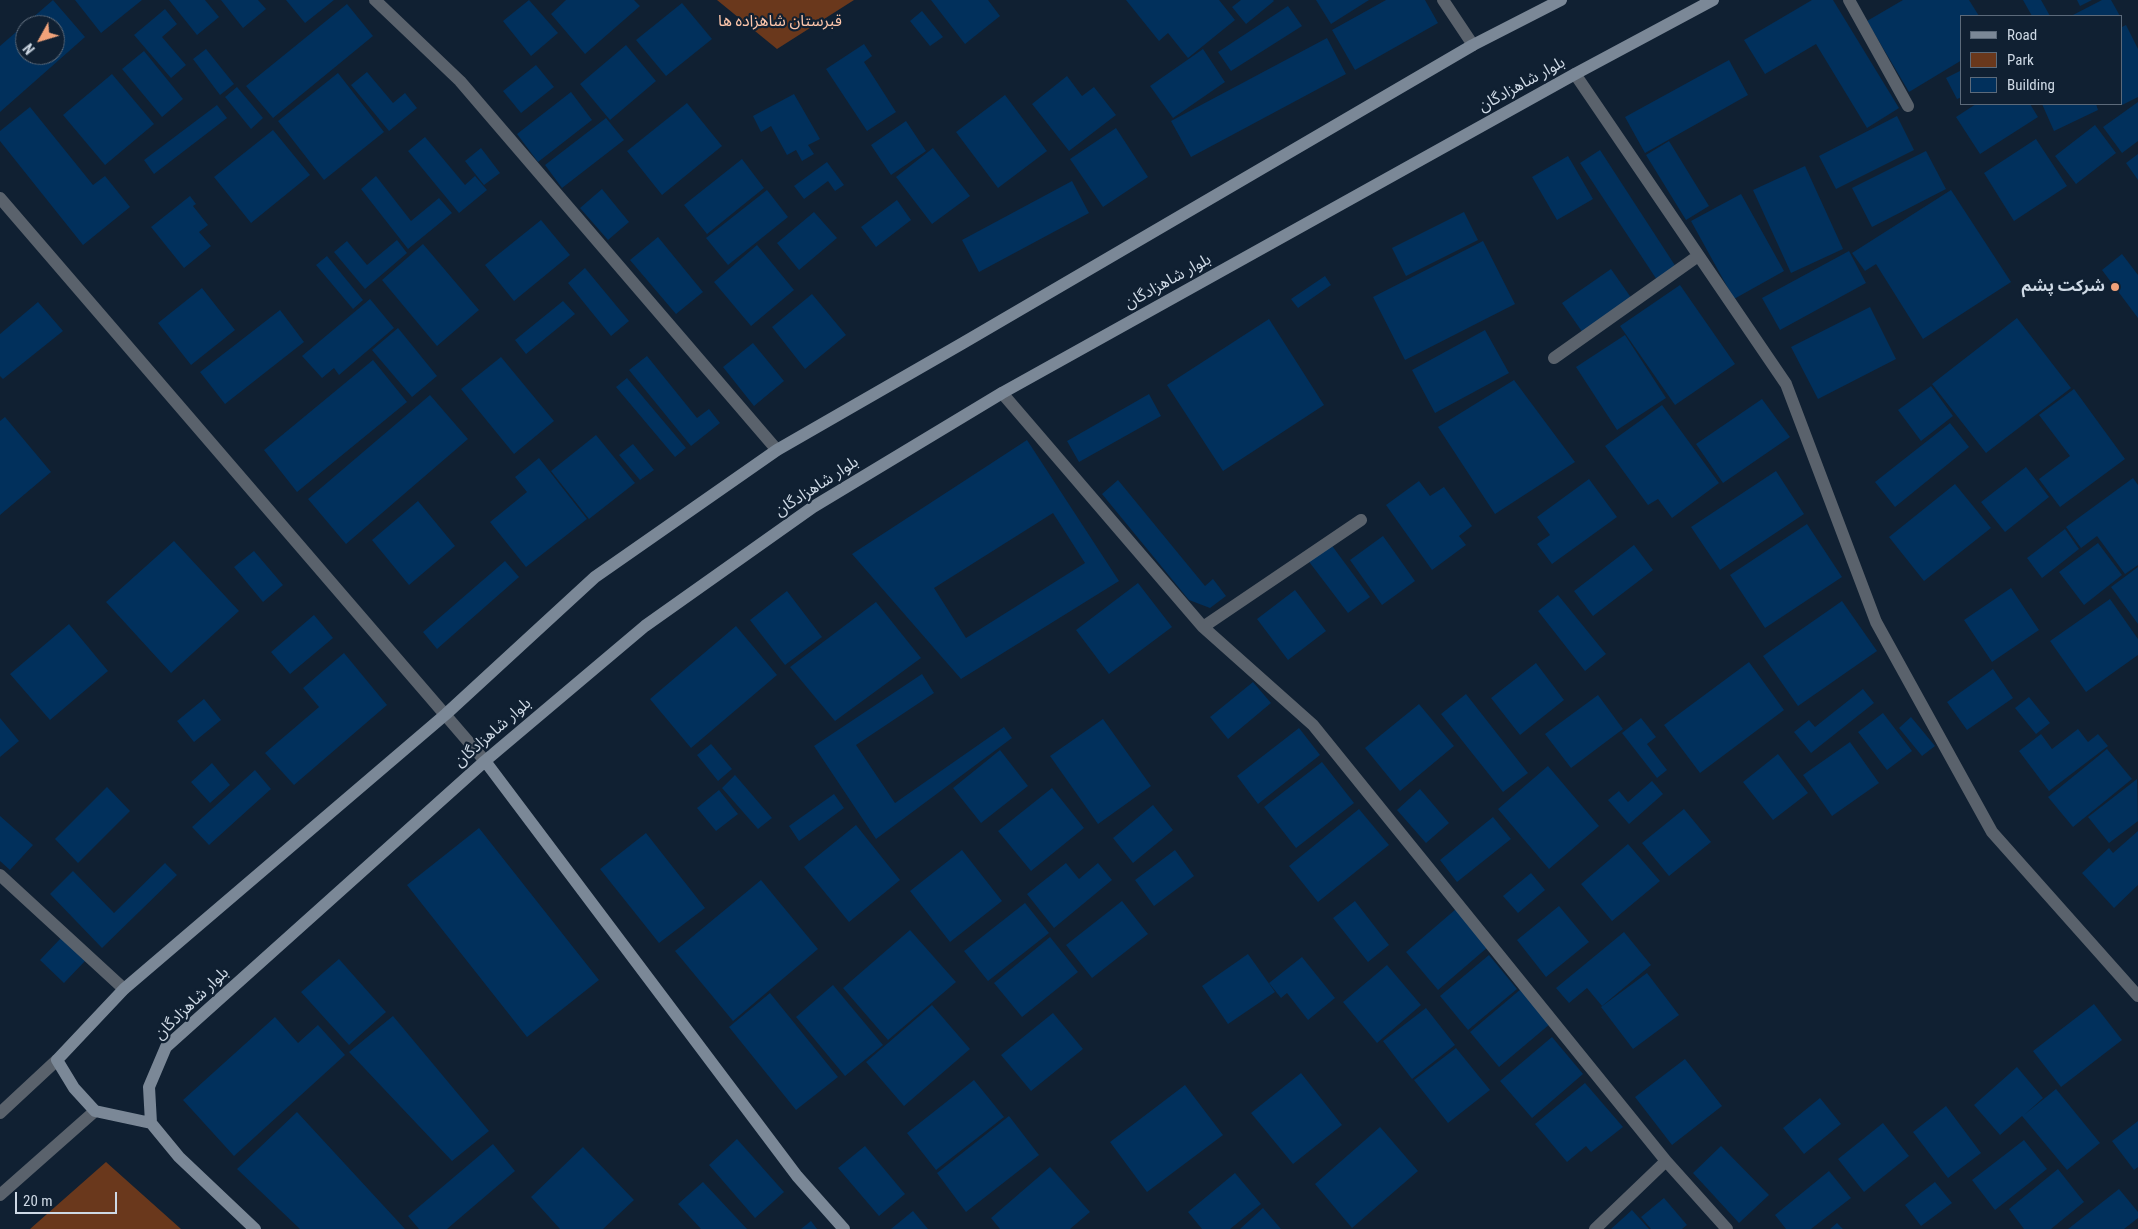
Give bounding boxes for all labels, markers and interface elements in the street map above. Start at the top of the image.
park label: قبرستان شاهزاده ها [718,12,842,32]
north arrow [15,15,65,65]
legend [1960,15,2123,105]
text: Road [2007,26,2037,44]
text: N [20,40,38,57]
text: Park [2007,51,2034,69]
street label: بلوار شاهزادگان [1475,53,1569,117]
text: Building [2007,76,2055,94]
street label: بلوار شاهزادگان [1121,250,1215,314]
place label: شرکت پشم [2021,277,2105,297]
marker: شرکت پشم [2109,281,2121,293]
street label: بلوار شاهزادگان [772,453,862,521]
street label: بلوار شاهزادگان [450,694,536,772]
street label: بلوار شاهزادگان [151,964,233,1044]
scale bar [18,1182,120,1214]
text: 20 m [23,1192,53,1210]

